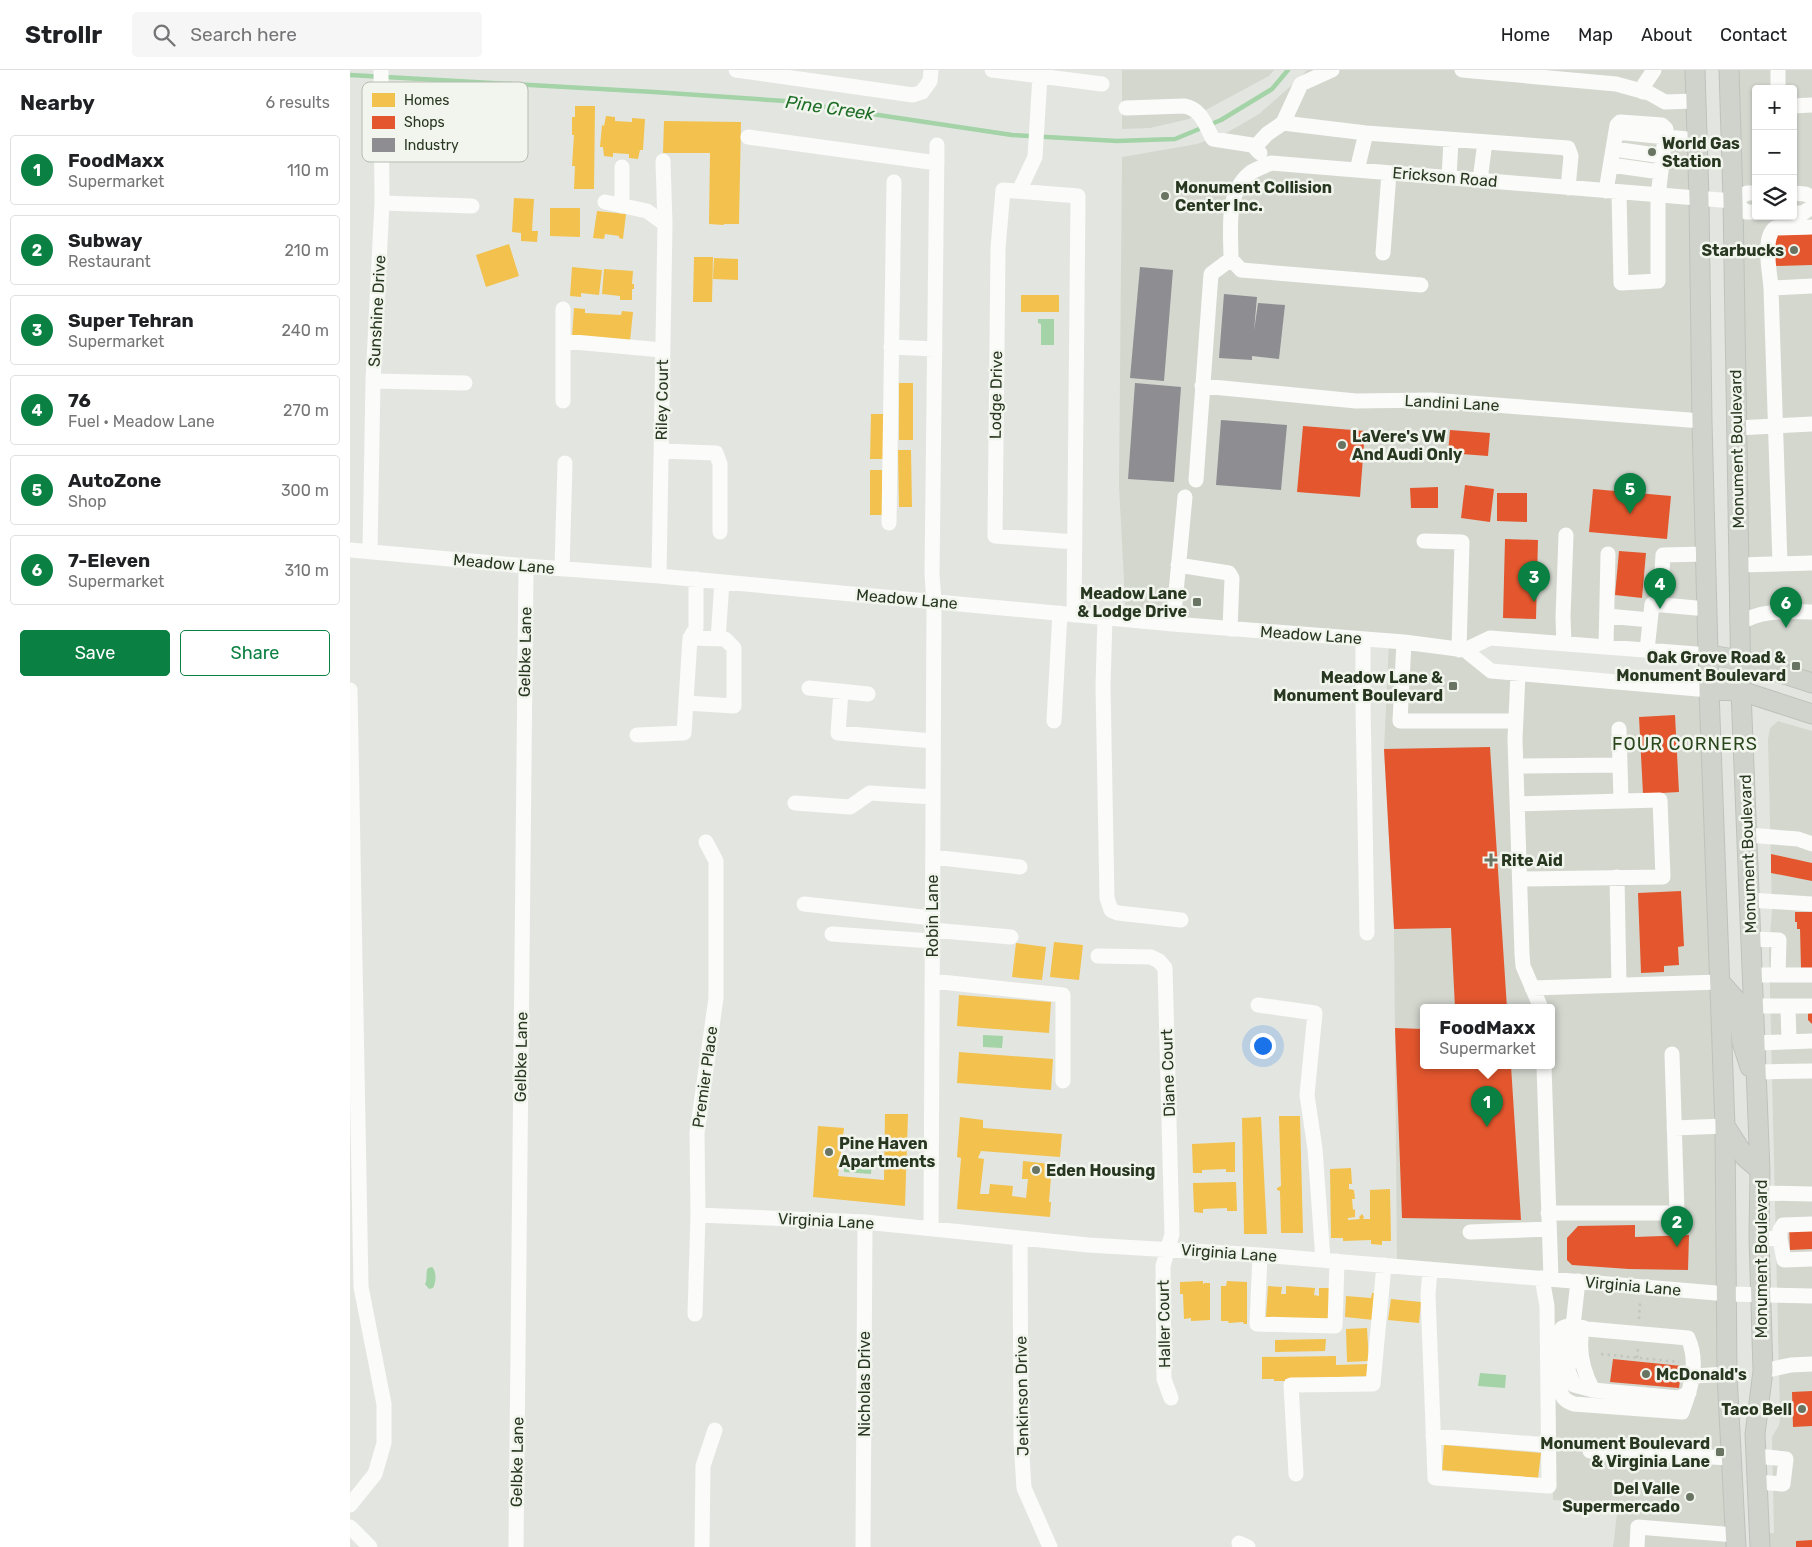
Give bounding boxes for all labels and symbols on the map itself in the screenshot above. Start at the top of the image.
legend [362,82,528,162]
water label: Pine Creek [784,91,877,125]
text: Homes [404,92,449,109]
text: Shops [404,114,445,131]
place label: World Gas Station [1662,134,1740,171]
text: Industry [404,137,459,154]
marker: World Gas Station [1646,146,1658,158]
street label: Erickson Road [1392,163,1498,191]
place label: Monument Collision Center Inc. [1175,178,1332,215]
marker: Monument Collision Center Inc. [1159,190,1171,202]
place label: Starbucks [1701,241,1784,260]
marker: Starbucks [1788,244,1800,256]
street label: Sunshine Drive [365,254,389,367]
street label: Lodge Drive [986,351,1006,439]
street label: Riley Court [652,359,672,441]
street label: Monument Boulevard [1726,369,1748,529]
street label: Landini Lane [1404,391,1500,415]
place label: LaVere's VW And Audi Only [1352,427,1463,464]
marker: LaVere's VW And Audi Only [1336,439,1348,451]
pin: 5 [1614,473,1646,514]
street label: Meadow Lane [452,550,556,578]
pin: 3 [1518,561,1550,602]
pin: 4 [1644,568,1676,609]
place label: Meadow Lane & Lodge Drive [1077,584,1187,621]
street label: Meadow Lane [855,585,959,613]
pin: 6 [1770,587,1802,628]
marker: Meadow Lane & Lodge Drive [1191,596,1203,608]
street label: Gelbke Lane [515,607,535,697]
street label: Meadow Lane [1260,622,1363,648]
place label: Oak Grove Road & Monument Boulevard [1616,648,1786,685]
marker: Oak Grove Road & Monument Boulevard [1790,660,1802,672]
place label: Meadow Lane & Monument Boulevard [1273,668,1443,705]
marker: Meadow Lane & Monument Boulevard [1447,680,1459,692]
district label: FOUR CORNERS [1612,733,1758,755]
street label: Monument Boulevard [1736,774,1760,934]
place label: Rite Aid [1501,851,1563,870]
marker: Rite Aid [1485,854,1497,866]
street label: Robin Lane [923,874,942,958]
street label: Gelbke Lane [511,1012,531,1102]
street label: Premier Place [688,1025,722,1129]
street label: Diane Court [1157,1029,1179,1117]
your location [1250,1033,1276,1059]
pin: 1 [1471,1086,1503,1127]
place label: Pine Haven Apartments [839,1134,936,1171]
marker: Pine Haven Apartments [823,1146,835,1158]
place label: Eden Housing [1046,1161,1155,1180]
marker: Eden Housing [1030,1164,1042,1176]
street label: Monument Boulevard [1752,1179,1771,1339]
pin: 2 [1661,1206,1693,1247]
street label: Virginia Lane [777,1209,875,1233]
street label: Virginia Lane [1180,1240,1278,1266]
street label: Virginia Lane [1584,1272,1682,1300]
street label: Haller Court [1154,1280,1174,1368]
street label: Nicholas Drive [855,1331,874,1437]
street label: Jenkinson Drive [1011,1336,1033,1456]
place label: McDonald's [1656,1365,1747,1384]
marker: McDonald's [1640,1368,1652,1380]
place label: Taco Bell [1721,1400,1792,1419]
marker: Taco Bell [1796,1403,1808,1415]
street label: Gelbke Lane [507,1417,527,1507]
place label: Monument Boulevard & Virginia Lane [1540,1434,1710,1471]
marker: Monument Boulevard & Virginia Lane [1714,1446,1726,1458]
place label: Del Valle Supermercado [1562,1479,1680,1516]
marker: Del Valle Supermercado [1684,1491,1696,1503]

